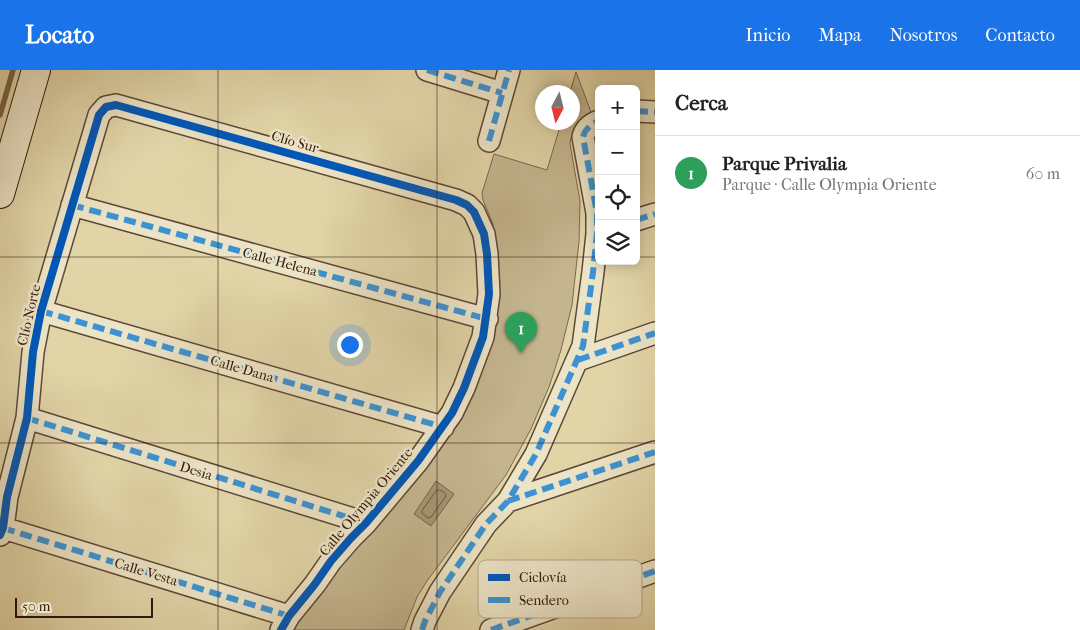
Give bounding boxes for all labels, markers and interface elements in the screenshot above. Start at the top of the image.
text: Locato [25,21,94,49]
text: Inicio [746,25,791,46]
text: Mapa [819,25,861,46]
text: Nosotros [889,25,957,46]
text: Contacto [985,25,1055,46]
north arrow [535,85,580,130]
map controls [595,85,640,265]
button: + [595,85,640,130]
text: Cerca [675,91,727,115]
street label: Clío Sur [269,127,321,157]
button: − [595,130,640,175]
text: Parque Privalia [722,153,847,175]
text: 1 [688,164,694,183]
text: 60 m [1026,164,1060,183]
button: locate [595,175,640,220]
text: Parque · Calle Olympia Oriente [722,175,937,194]
button: layers [595,220,640,265]
street label: Calle Helena [241,244,320,280]
street label: Clío Norte [14,282,44,347]
pin: 1 [505,312,537,353]
your location [337,332,363,358]
street label: Calle Dana [208,352,276,386]
street label: Calle Olympia Oriente [316,444,416,560]
street label: Desia [178,458,215,484]
street label: Calle Vesta [112,554,180,590]
legend [478,560,642,618]
text: Ciclovía [519,569,567,586]
text: Sendero [519,592,569,609]
scale bar [15,595,152,618]
text: 50 m [22,598,50,615]

